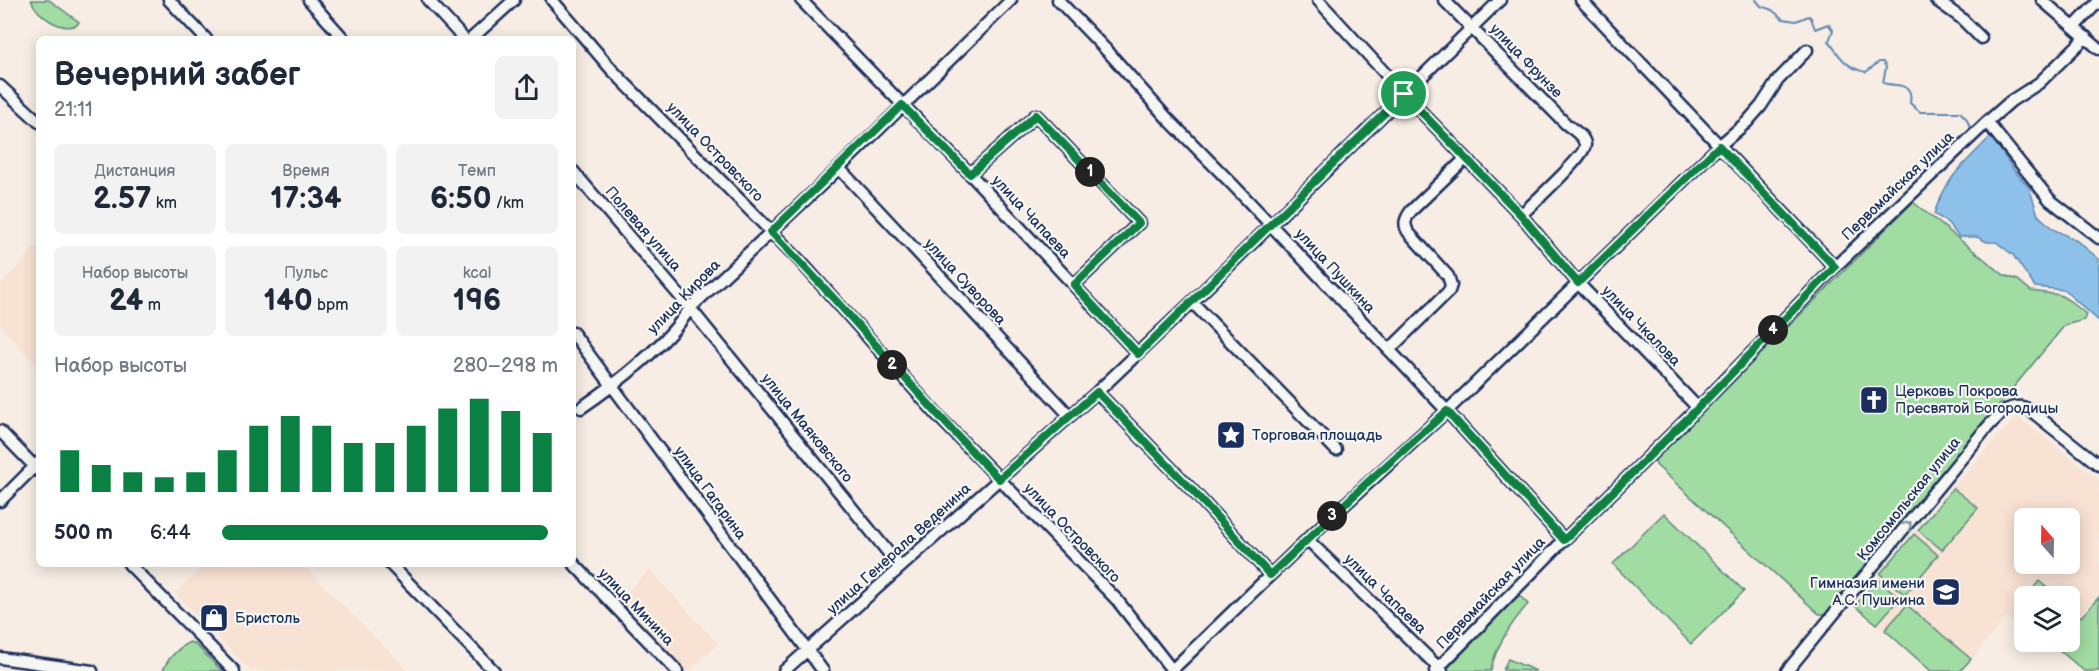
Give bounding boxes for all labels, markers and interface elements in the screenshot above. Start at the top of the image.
street label: улица Фрунзе [1486,20,1566,102]
text: Вечерний забег [54,55,301,95]
button: share [495,56,558,119]
pin [1378,68,1429,119]
icon: arrive [1387,77,1420,110]
text: 21:11 [54,98,93,122]
street label: улица Островского [663,98,767,206]
street label: Первомайская улица [1838,127,1958,245]
pin: 1 [1075,157,1105,187]
text: Дистанция [95,162,175,181]
text: Время [282,162,330,181]
text: Темп [458,162,496,181]
text: 1 [1087,162,1093,181]
street label: улица Чапаева [988,171,1075,263]
text: 2.57 [93,181,152,217]
text: 17:34 [270,181,342,217]
text: 6:50 [430,181,491,217]
street label: Полевая улица [601,183,685,275]
text: km [152,194,177,213]
text: /km [491,194,524,213]
street label: улица Пушкина [1291,225,1379,317]
street label: улица Суворова [920,235,1010,329]
street label: улица Кирова [644,256,724,338]
text: Набор высоты [82,264,188,283]
text: Пульс [284,264,328,283]
text: kcal [463,264,491,283]
street label: улица Чкалова [1598,282,1684,371]
text: 24 [109,283,143,319]
text: 140 [264,283,313,319]
text: 196 [453,283,501,319]
text: m [143,296,161,315]
text: bpm [313,296,348,315]
pin: 4 [1758,315,1788,345]
text: 4 [1768,320,1778,339]
pin: 2 [877,350,907,380]
text: Набор высоты [54,354,187,378]
text: 280–298 m [453,354,558,378]
text: 2 [887,355,897,374]
street label: улица Маяковского [757,370,857,487]
place label: Церковь Покрова Пресвятой Богородицы [1895,382,2058,418]
church icon: Церковь Покрова Пресвятой Богородицы [1858,384,1890,416]
place icon: Торговая площадь [1215,419,1247,451]
place label: Торговая площадь [1252,426,1383,445]
street label: Комсомольская улица [1853,433,1965,565]
street label: улица Гагарина [670,442,750,544]
street label: улица Генерала Веденина [823,479,975,619]
street label: улица Островского [1020,479,1124,587]
pin: 3 [1317,501,1347,531]
text: 3 [1327,506,1337,525]
north arrow [2014,508,2080,574]
map controls [2014,508,2080,652]
text: 500 m [54,521,113,545]
text: 6:44 [150,521,191,545]
one-way arrow [1901,521,1912,532]
street label: Первомайская улица [1432,533,1550,653]
street label: улица Чапаева [1340,550,1430,638]
street label: улица Минина [594,564,678,650]
place label: Гимназия имени А.С. Пушкина [1810,574,1925,610]
school or university icon: Гимназия имени А.С. Пушкина [1930,576,1962,608]
button: layers [2014,586,2080,652]
shop icon: Бристоль [198,602,230,634]
place label: Бристоль [235,609,300,628]

